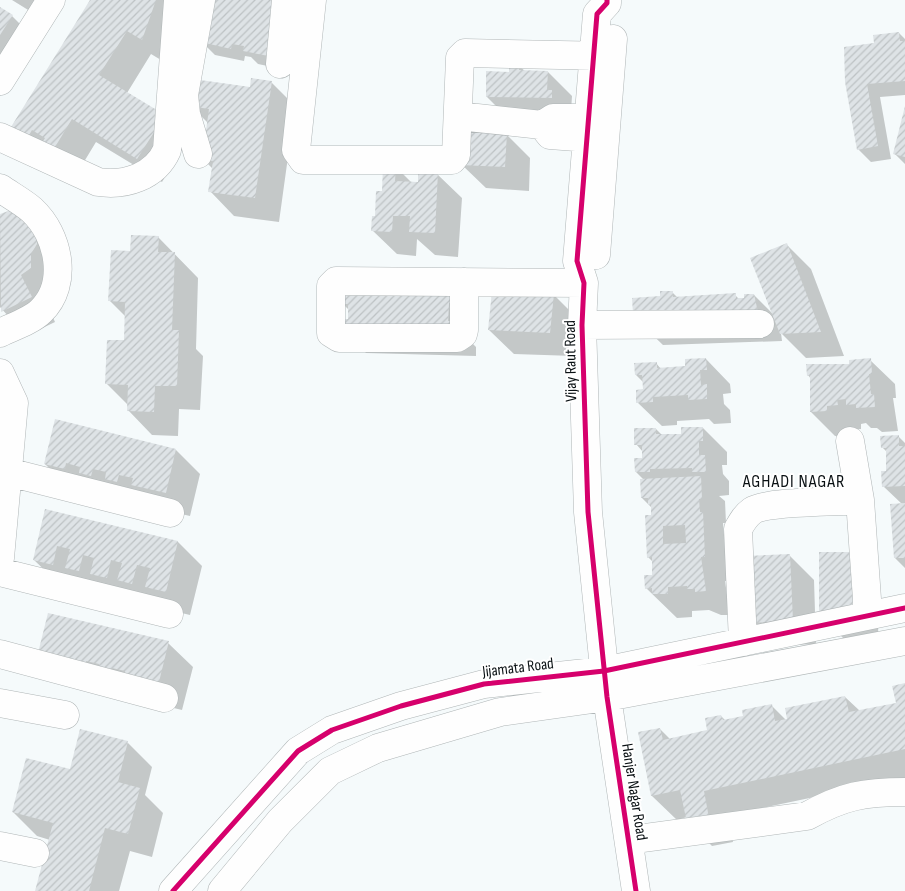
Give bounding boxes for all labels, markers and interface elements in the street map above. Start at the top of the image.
street label: Vijay Raut Road [561,320,581,402]
district label: AGHADI NAGAR [742,471,845,492]
street label: Jijamata Road [480,654,555,682]
street label: Hanjer Nagar Road [617,742,651,842]

